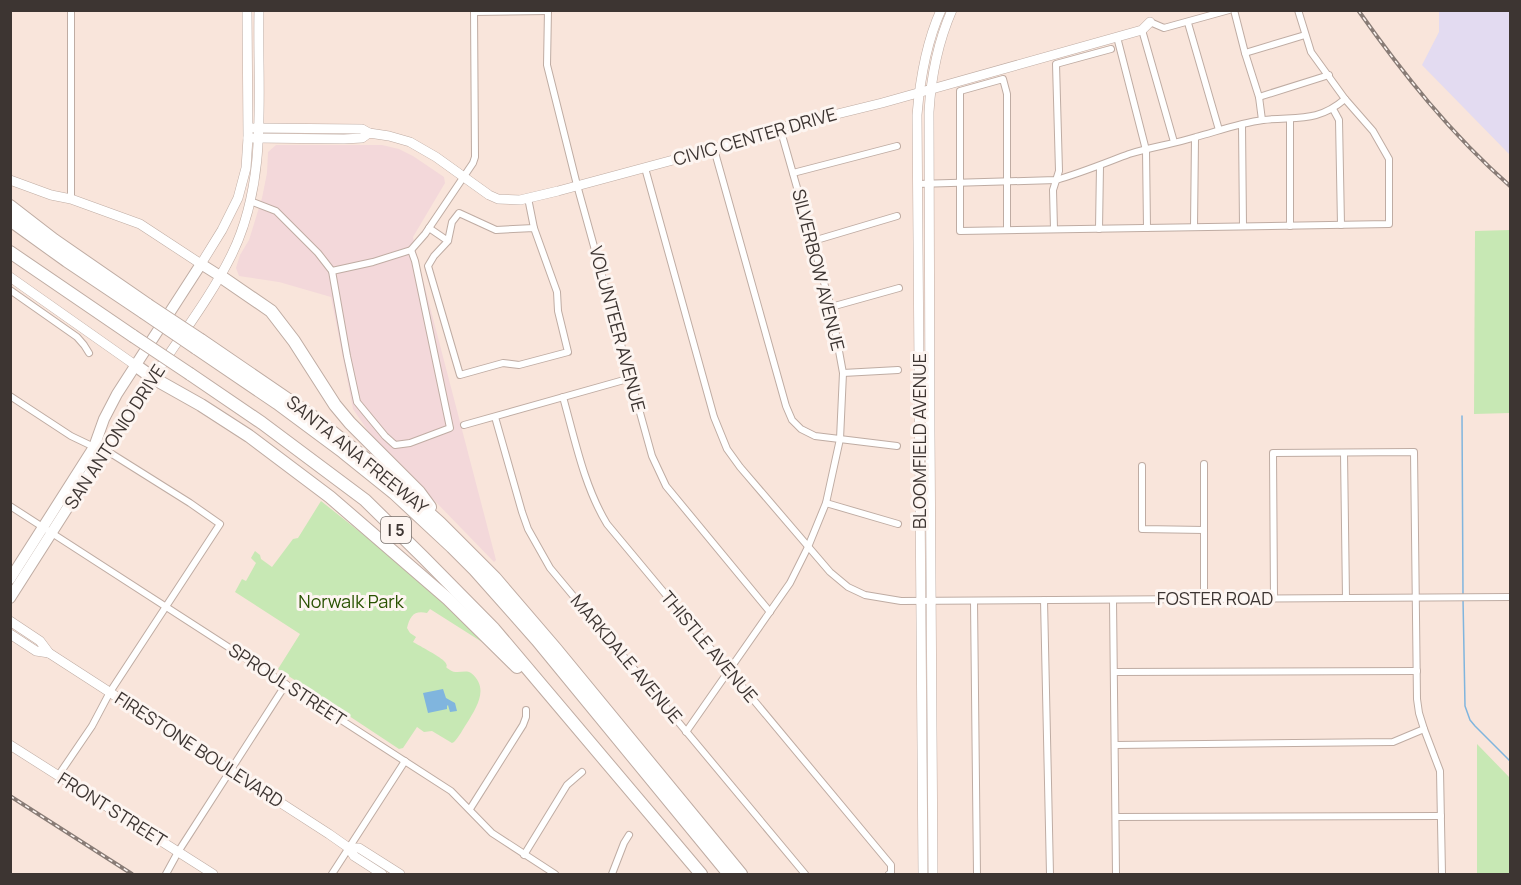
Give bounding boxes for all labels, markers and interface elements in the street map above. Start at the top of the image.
street label: CIVIC CENTER DRIVE [670,101,839,171]
street label: SILVERBOW AVENUE [787,186,851,353]
street label: VOLUNTEER AVENUE [584,243,652,414]
street label: BLOOMFIELD AVENUE [907,353,931,529]
street label: SAN ANTONIO DRIVE [58,360,170,513]
street label: SANTA ANA FREEWAY [282,390,434,519]
road number: I 5 [381,517,411,543]
street label: THISTLE AVENUE [656,586,764,707]
street label: FOSTER ROAD [1157,586,1273,610]
park label: Norwalk Park [298,589,405,613]
street label: MARKDALE AVENUE [566,589,688,728]
street label: SPROUL STREET [224,637,351,731]
street label: FIRESTONE BOULEVARD [111,686,288,813]
street label: FRONT STREET [54,766,172,852]

